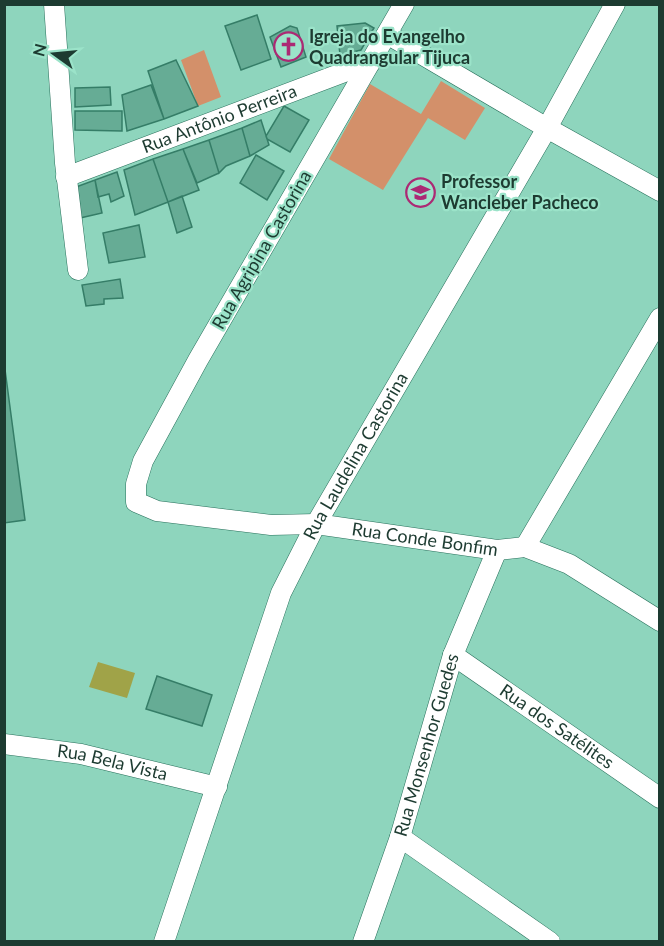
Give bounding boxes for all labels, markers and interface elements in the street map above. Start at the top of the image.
north arrow [24,24,84,84]
place label: Igreja do Evangelho Quadrangular Tijuca [309,25,470,68]
church icon: Igreja do Evangelho Quadrangular Tijuca [272,31,304,63]
text: N [28,42,50,58]
street label: Rua Antônio Perreira [139,79,300,157]
street label: Rua Agripina Castorina [207,166,316,333]
place label: Professor Wancleber Pacheco [441,170,599,213]
school or university icon: Professor Wancleber Pacheco [404,176,436,208]
street label: Rua Laudelina Castorina [298,368,412,543]
street label: Rua Conde Bonfim [350,517,500,560]
street label: Rua Monsenhor Guedes [389,651,463,839]
street label: Rua dos Satélites [496,679,619,773]
street label: Rua Bela Vista [56,739,170,785]

